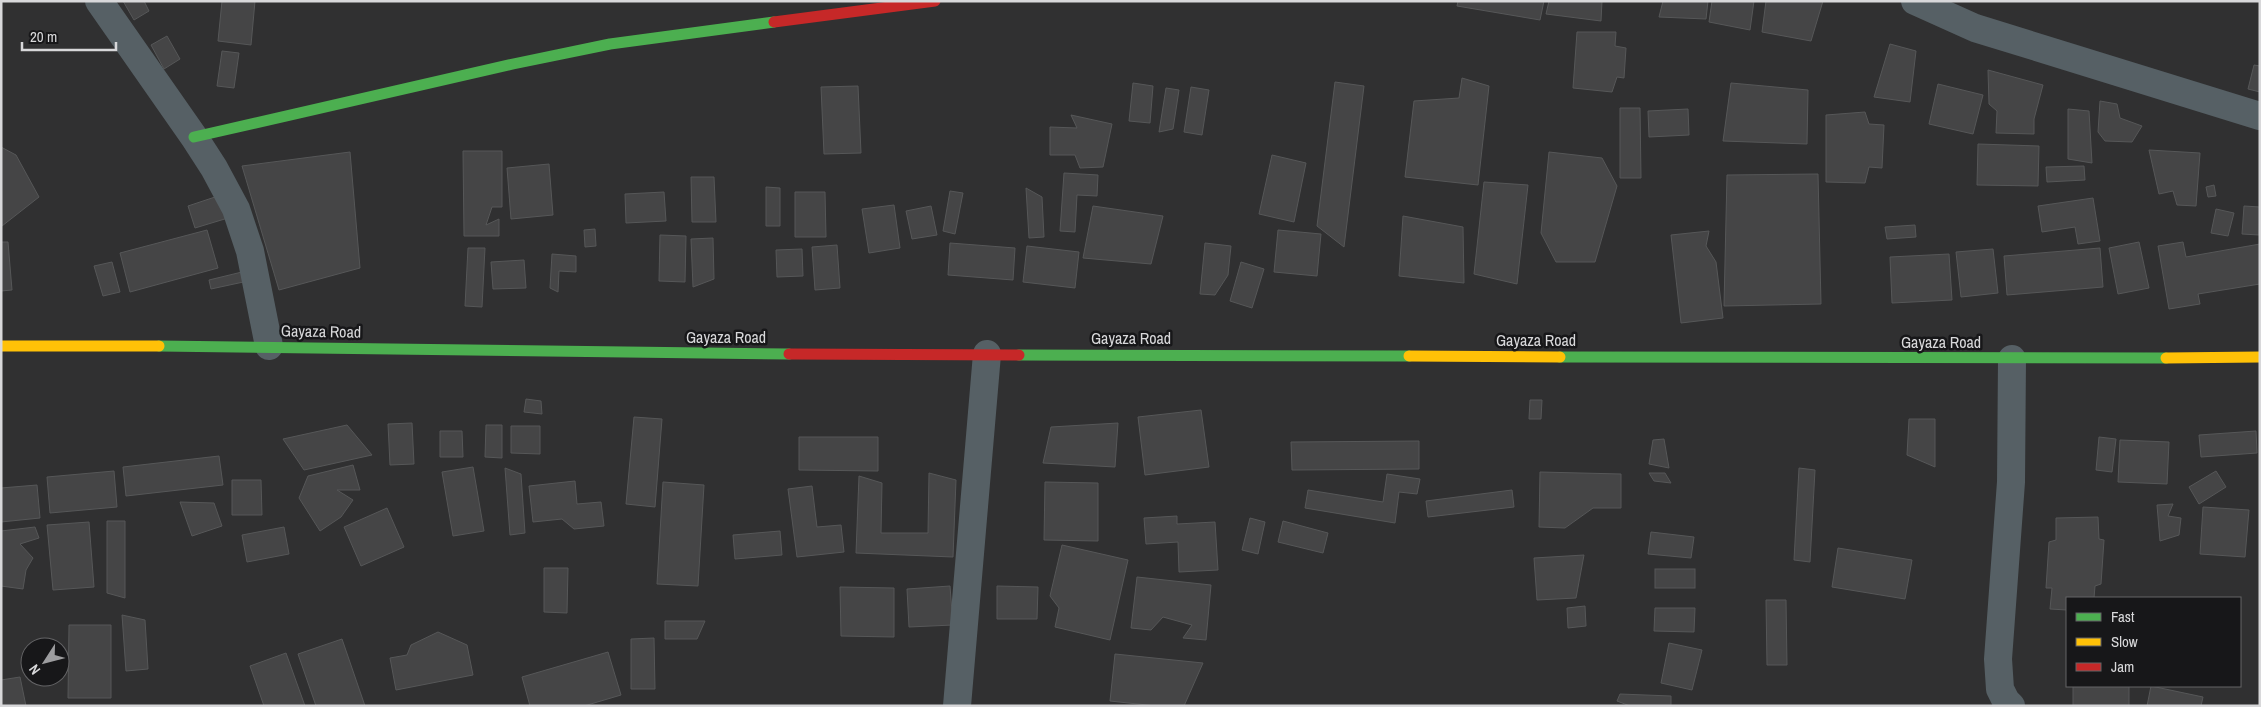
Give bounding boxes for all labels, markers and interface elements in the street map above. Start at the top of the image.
scale bar [22,20,116,52]
text: 20 m [30,26,57,47]
street label: Gayaza Road [281,319,361,343]
street label: Gayaza Road [686,326,766,348]
street label: Gayaza Road [1091,327,1171,349]
street label: Gayaza Road [1496,329,1576,351]
street label: Gayaza Road [1901,331,1981,353]
legend [2066,597,2241,687]
text: Fast [2111,606,2135,627]
text: Slow [2111,631,2138,652]
north arrow [20,637,70,687]
text: Jam [2111,656,2134,677]
text: N [25,661,44,678]

